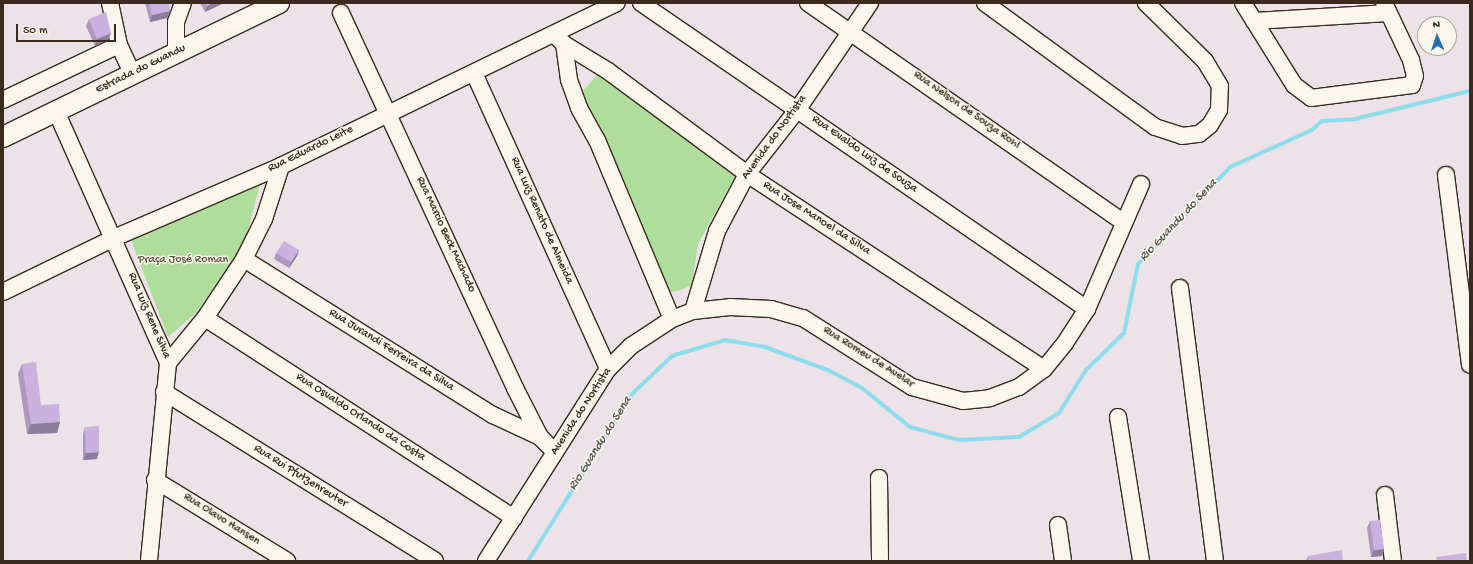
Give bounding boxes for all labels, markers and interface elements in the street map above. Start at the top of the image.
scale bar [18,16,118,42]
north arrow [1417,16,1457,56]
text: N [1433,19,1440,31]
text: 50 m [23,24,48,38]
street label: Estrada do Guandu [94,42,188,98]
street label: Rua Nelson de Souza Rohl [910,69,1022,153]
street label: Avenida do Nortista [739,93,811,183]
street label: Rua Evaldo Luiz de Souza [808,113,920,197]
street label: Rua Eduardo Leite [266,123,356,177]
street label: Rua Luiz Renato de Almeida [506,155,576,287]
street label: Rua Marcio Beck Machado [412,175,478,295]
water label: Rio Guandu do Sena [1137,176,1221,266]
street label: Rua Jose Manoel da Silva [760,179,872,259]
park label: Praça José Roman [138,254,228,268]
street label: Rua Luiz Rene Silva [123,271,173,361]
street label: Rua Jurandi Ferreira da Silva [326,306,456,396]
street label: Rua Romeu de Avelar [820,324,916,392]
street label: Avenida do Nortista [548,366,616,458]
street label: Rua Osvaldo Orlando da Costa [293,371,427,465]
water label: Rio Guandu do Sena [566,394,636,494]
street label: Rua Rui Pfutzenreuter [250,442,350,512]
street label: Rua Olavo Hansen [180,491,262,549]

